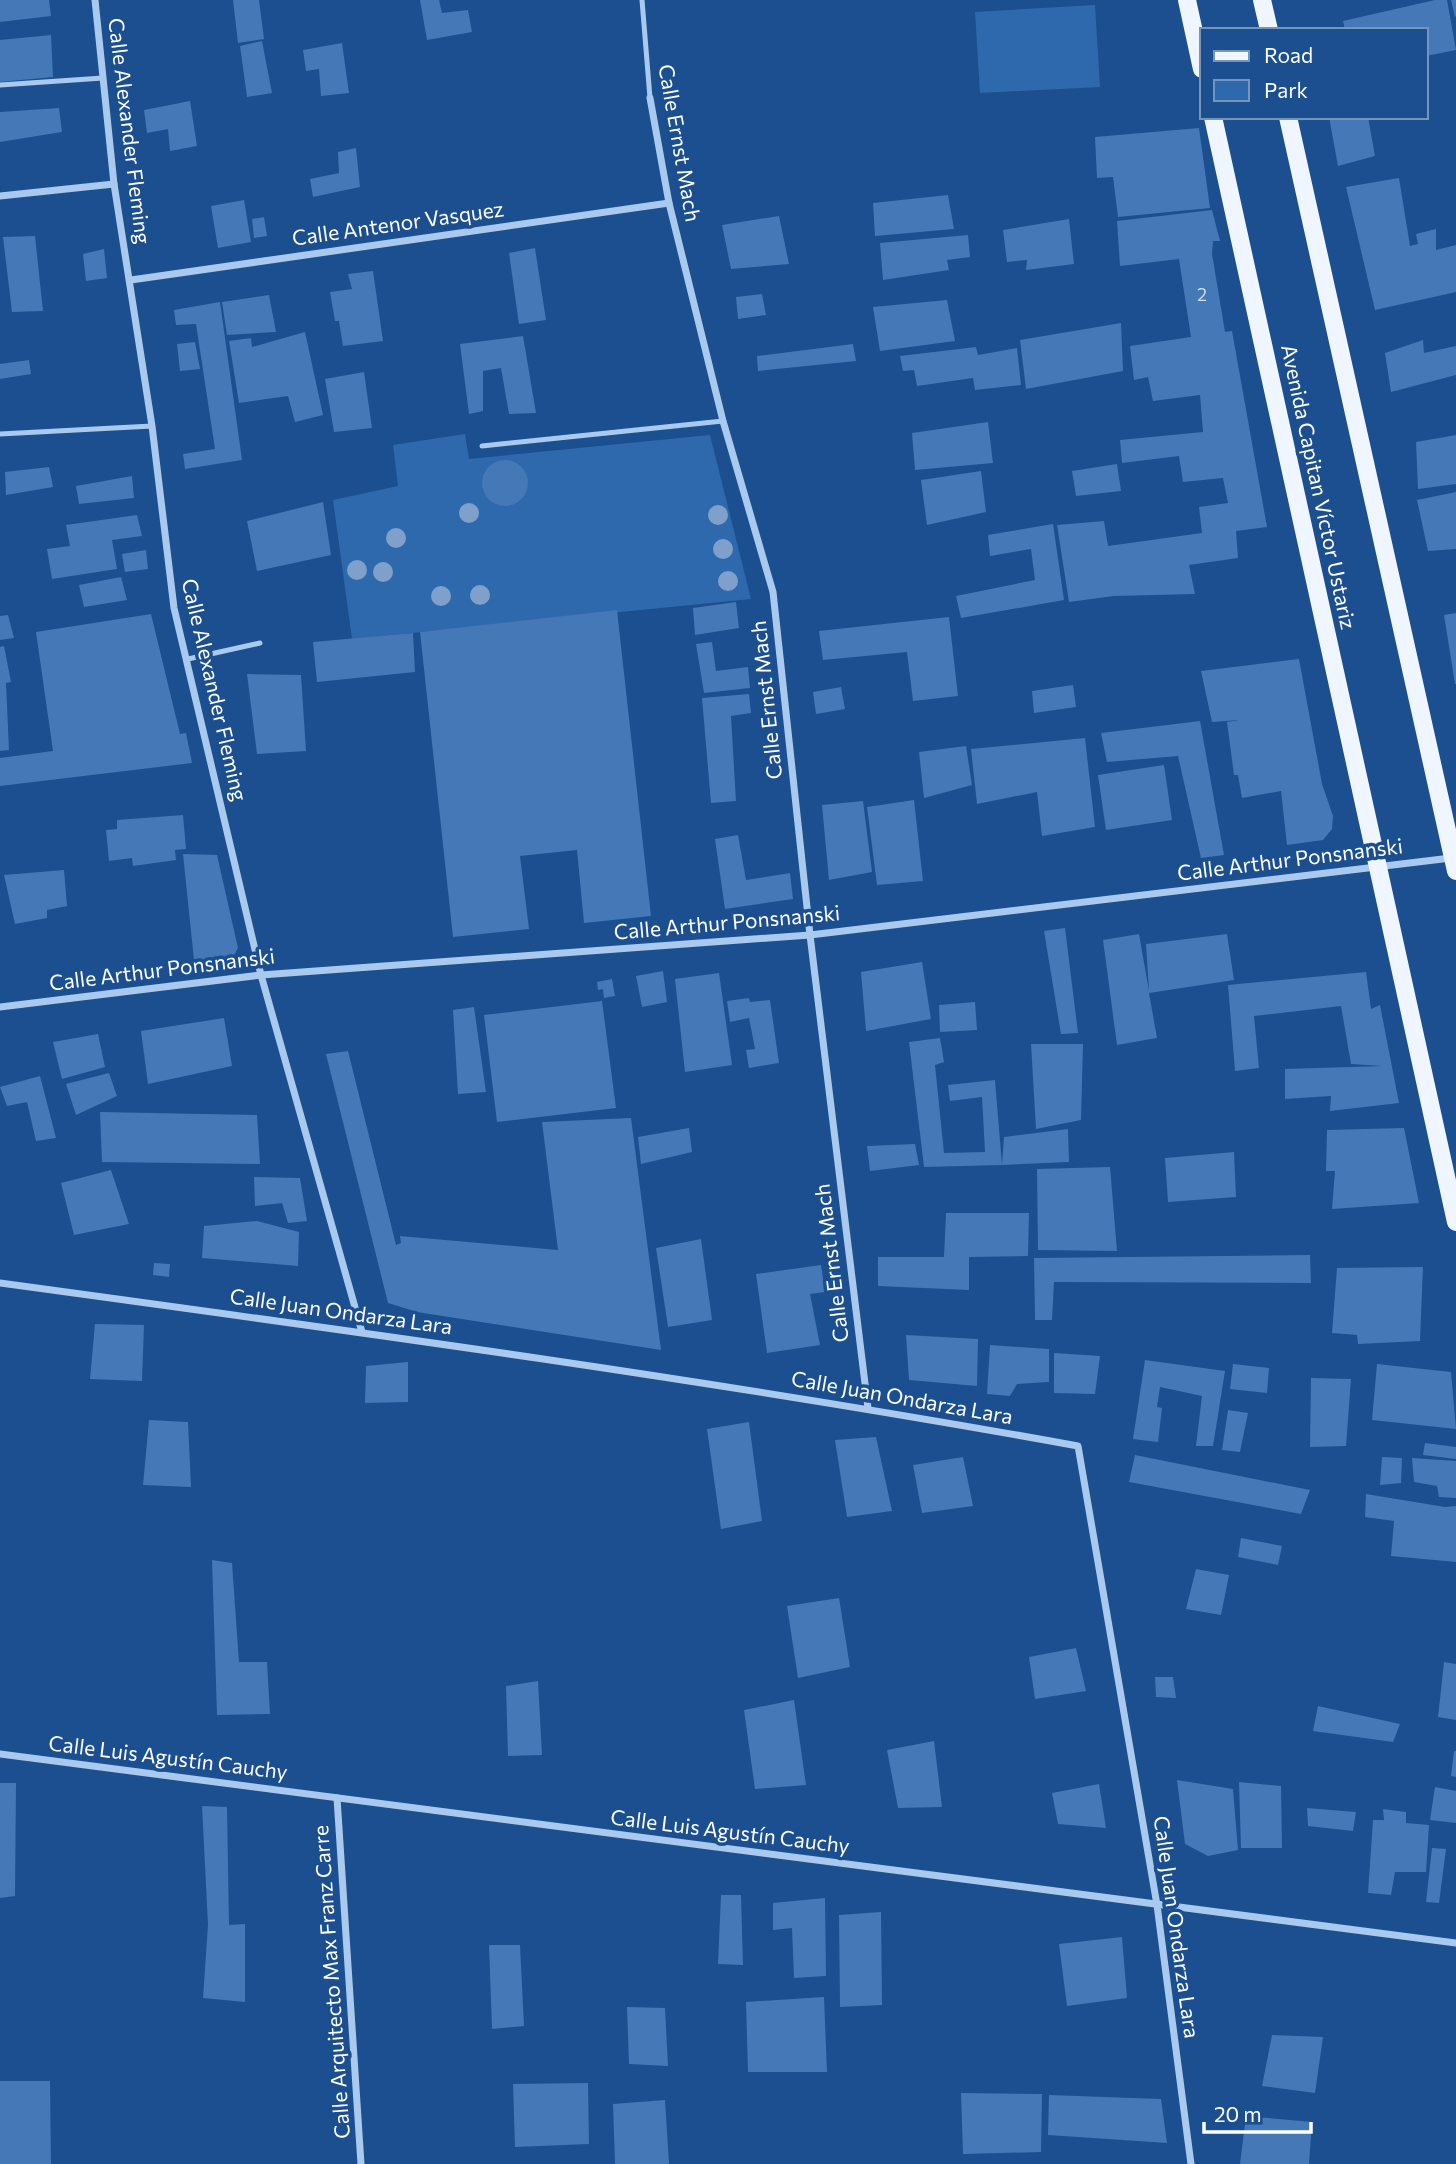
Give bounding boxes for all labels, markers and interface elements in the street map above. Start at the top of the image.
street label: Calle Alexander Fleming [104,16,157,245]
legend [1200,28,1428,119]
text: Road [1264,42,1313,67]
street label: Calle Ernst Mach [654,62,707,223]
text: Park [1264,77,1308,102]
street label: Calle Antenor Vasquez [290,195,505,250]
house number: 2 [1197,283,1207,305]
street label: Avenida Capitan Víctor Ustariz [1277,342,1362,631]
street label: Calle Alexander Fleming [178,576,253,803]
street label: Calle Ernst Mach [745,620,786,781]
street label: Calle Arthur Ponsnanski [1176,832,1404,885]
street label: Calle Arthur Ponsnanski [613,899,841,944]
street label: Calle Arthur Ponsnanski [48,942,276,995]
street label: Calle Ernst Mach [808,1183,853,1344]
street label: Calle Juan Ondarza Lara [228,1283,454,1339]
street label: Calle Juan Ondarza Lara [790,1365,1015,1428]
street label: Calle Luis Agustín Cauchy [47,1729,289,1784]
street label: Calle Luis Agustín Cauchy [609,1803,851,1858]
street label: Calle Juan Ondarza Lara [1149,1814,1205,2040]
street label: Calle Arquitecto Max Franz Carre [307,1824,354,2140]
scale bar [1204,2090,1311,2134]
text: 20 m [1214,2101,1262,2126]

